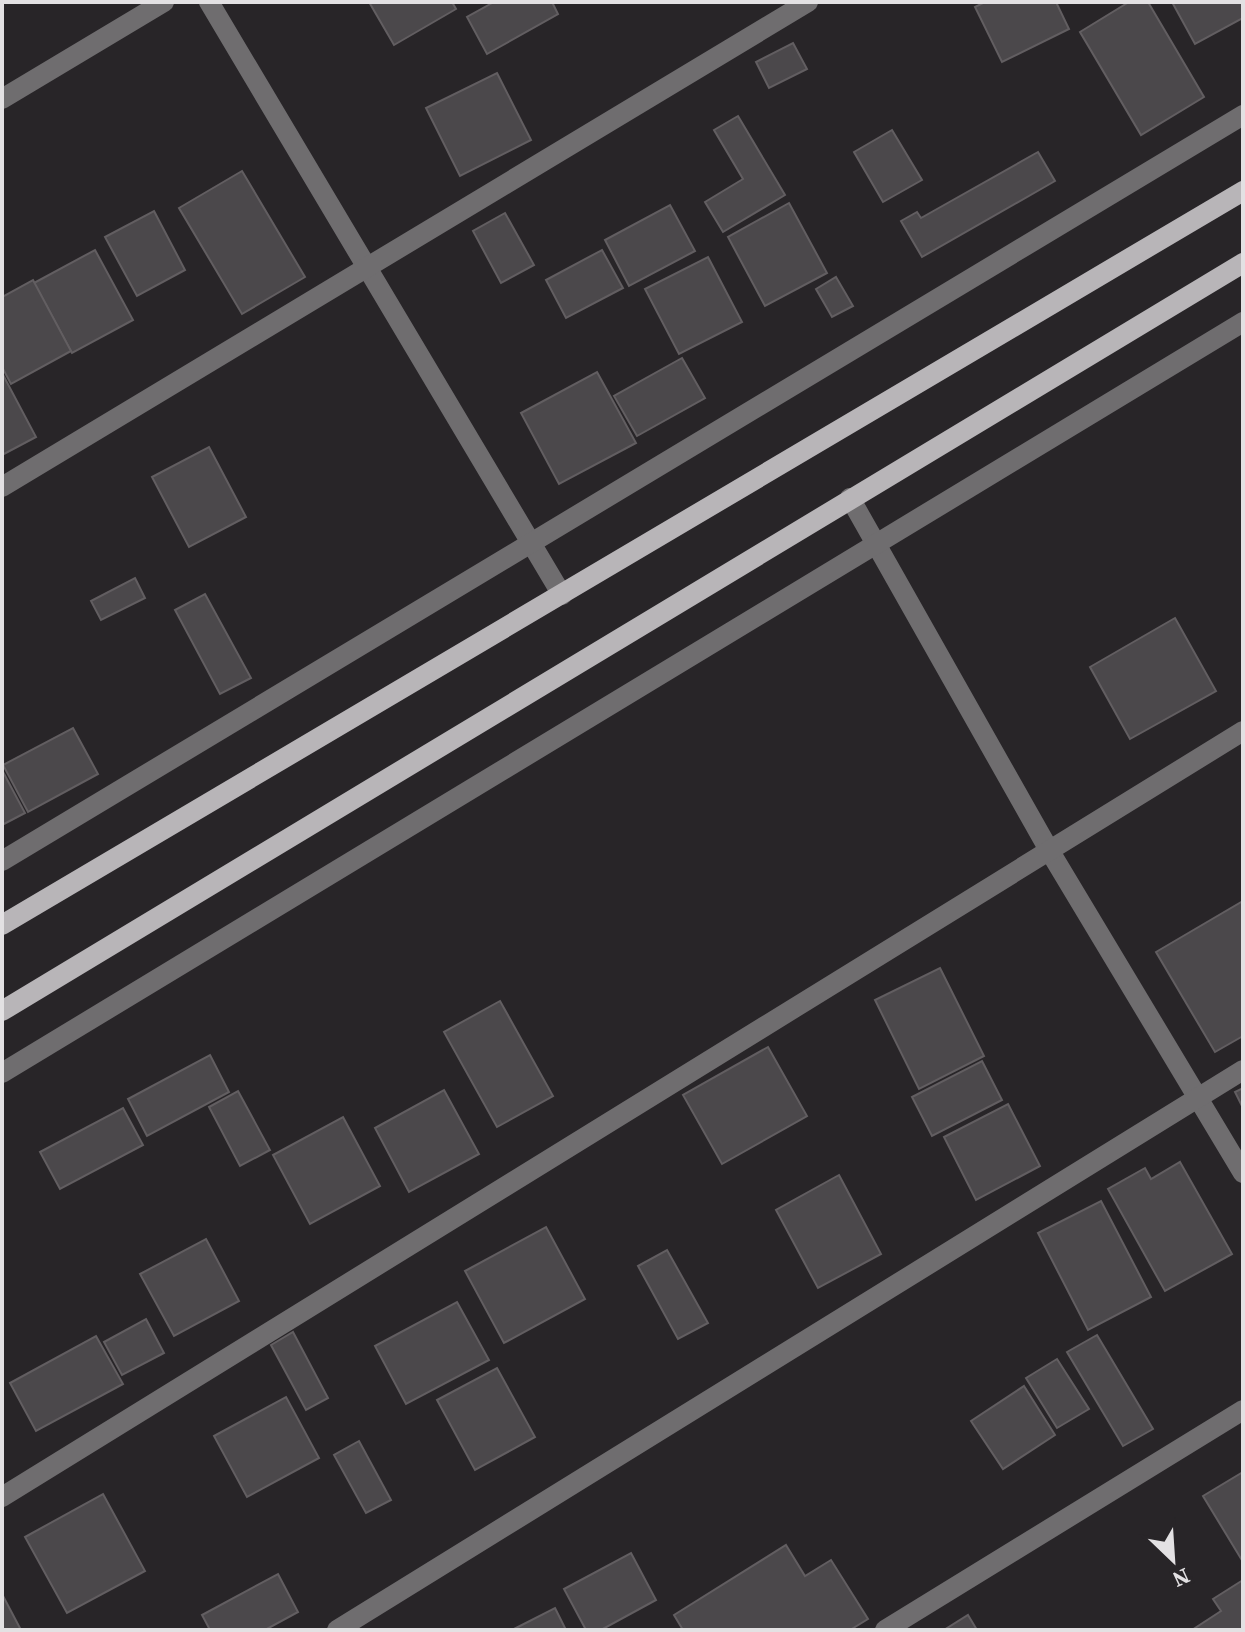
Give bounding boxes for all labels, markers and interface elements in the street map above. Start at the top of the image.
north arrow [1133,1520,1213,1600]
text: N [1168,1561,1195,1595]

